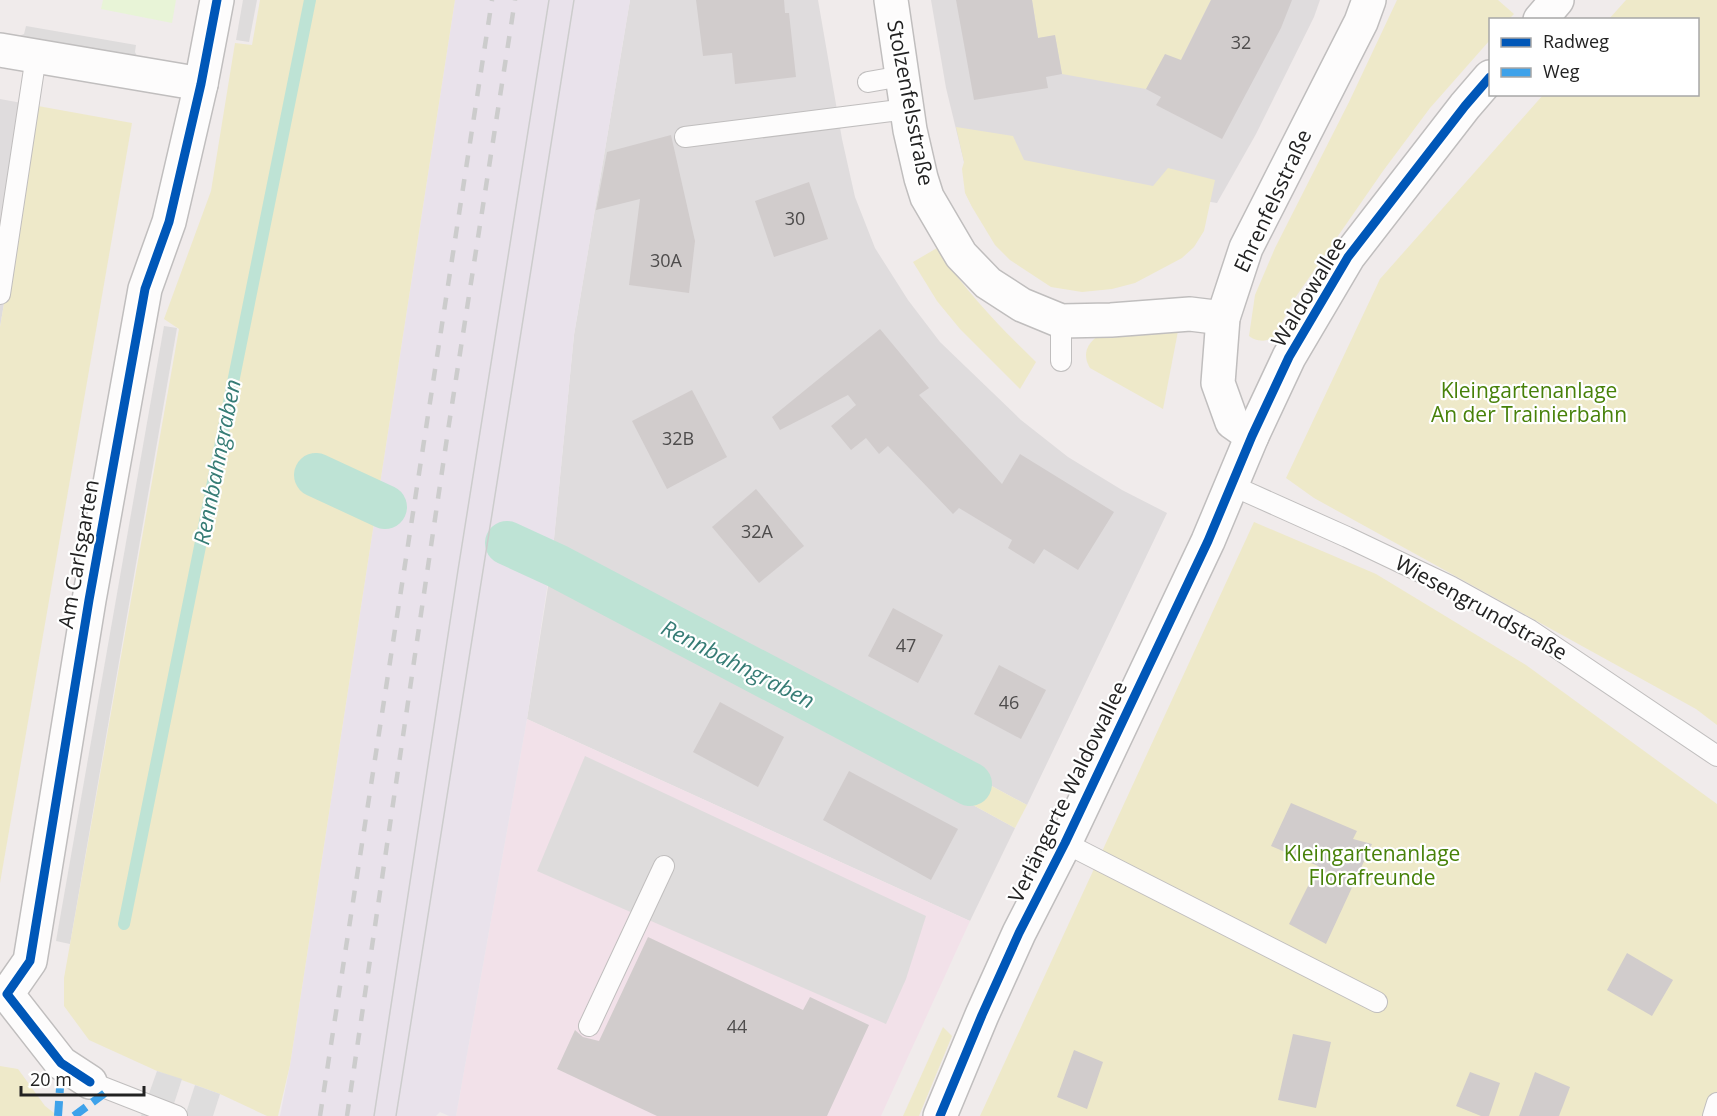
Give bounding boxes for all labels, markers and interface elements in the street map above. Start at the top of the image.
street label: Stolzenfelsstraße [881,18,941,188]
legend [1489,18,1699,96]
text: Radweg [1543,29,1609,53]
house number: 32 [1231,30,1251,54]
text: Weg [1543,59,1580,83]
street label: Ehrenfelsstraße [1227,125,1317,277]
house number: 30 [785,206,805,230]
street label: Waldowallee [1264,231,1352,352]
house number: 30A [650,248,683,272]
water label: Rennbahngraben [185,376,247,547]
park label: Kleingartenanlage An der Trainierbahn [1431,376,1627,428]
house number: 32B [662,426,694,450]
street label: Am Carlsgarten [51,477,105,631]
house number: 32A [741,519,774,543]
street label: Wiesengrundstraße [1391,548,1572,666]
water label: Rennbahngraben [657,612,820,715]
house number: 47 [896,633,916,657]
street label: Verlängerte Waldowallee [1001,676,1133,907]
house number: 46 [999,690,1019,714]
park label: Kleingartenanlage Florafreunde [1284,839,1460,891]
house number: 44 [727,1014,747,1038]
scale bar [21,1059,144,1097]
text: 20 m [30,1067,72,1091]

